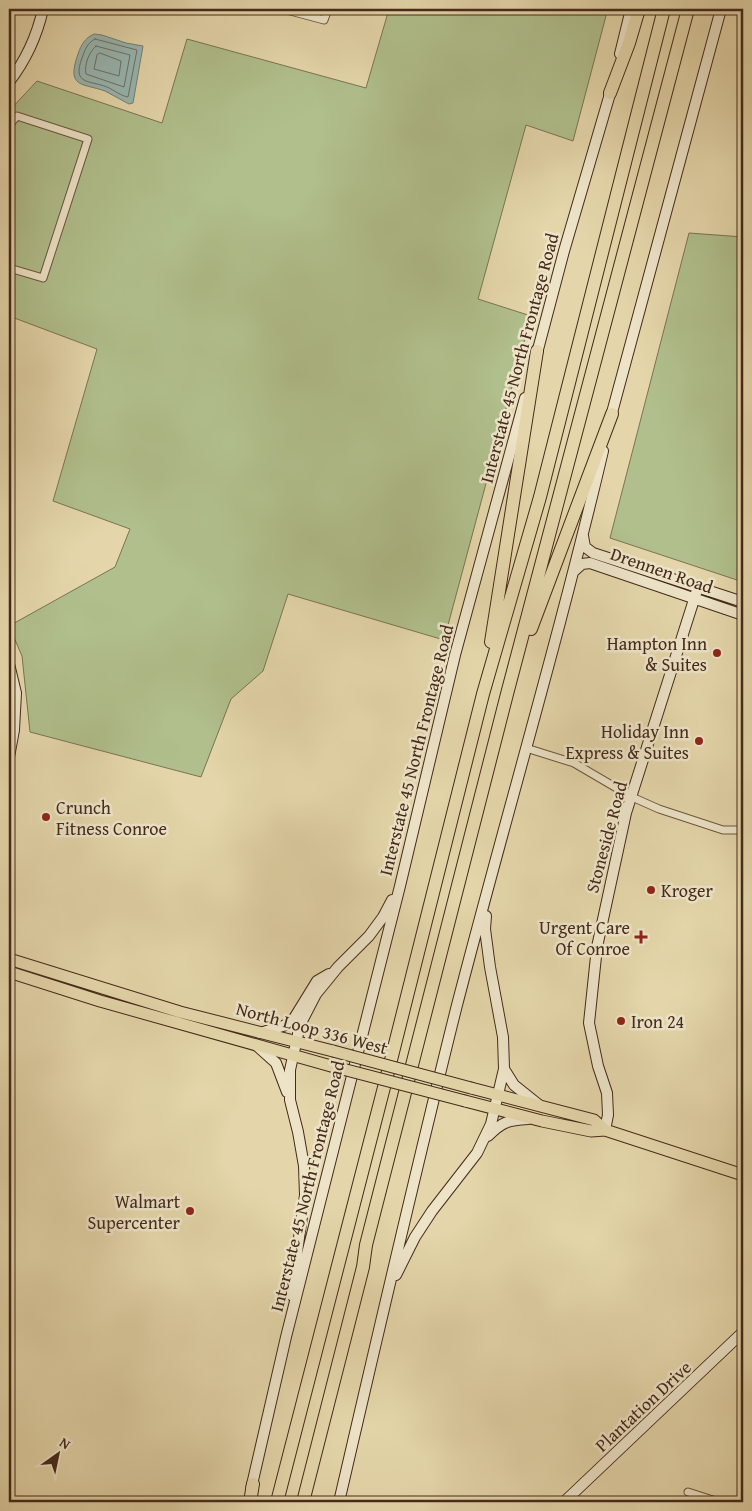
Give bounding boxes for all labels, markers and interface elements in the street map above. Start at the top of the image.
street label: Interstate 45 North Frontage Road [473,230,566,486]
street label: Drennen Road [607,540,717,600]
street label: Interstate 45 North Frontage Road [372,621,460,878]
place label: Hampton Inn & Suites [607,630,707,678]
marker: Hampton Inn & Suites [711,647,723,659]
place label: Holiday Inn Express & Suites [566,718,689,766]
marker: Holiday Inn Express & Suites [693,735,705,747]
street label: Stoneside Road [578,778,634,896]
place label: Crunch Fitness Conroe [56,794,167,842]
marker: Crunch Fitness Conroe [40,811,52,823]
place label: Kroger [661,877,713,904]
marker: Kroger [645,884,657,896]
place label: Urgent Care Of Conroe [539,914,630,962]
marker: Urgent Care Of Conroe [634,930,648,944]
street label: North Loop 336 West [233,995,392,1061]
place label: Iron 24 [631,1008,684,1035]
marker: Iron 24 [615,1015,627,1027]
street label: Interstate 45 North Frontage Road [263,1057,351,1314]
place label: Walmart Supercenter [87,1188,181,1236]
marker: Walmart Supercenter [184,1205,196,1217]
street label: Plantation Drive [589,1354,697,1458]
north arrow [32,1428,82,1478]
text: N [56,1432,75,1454]

